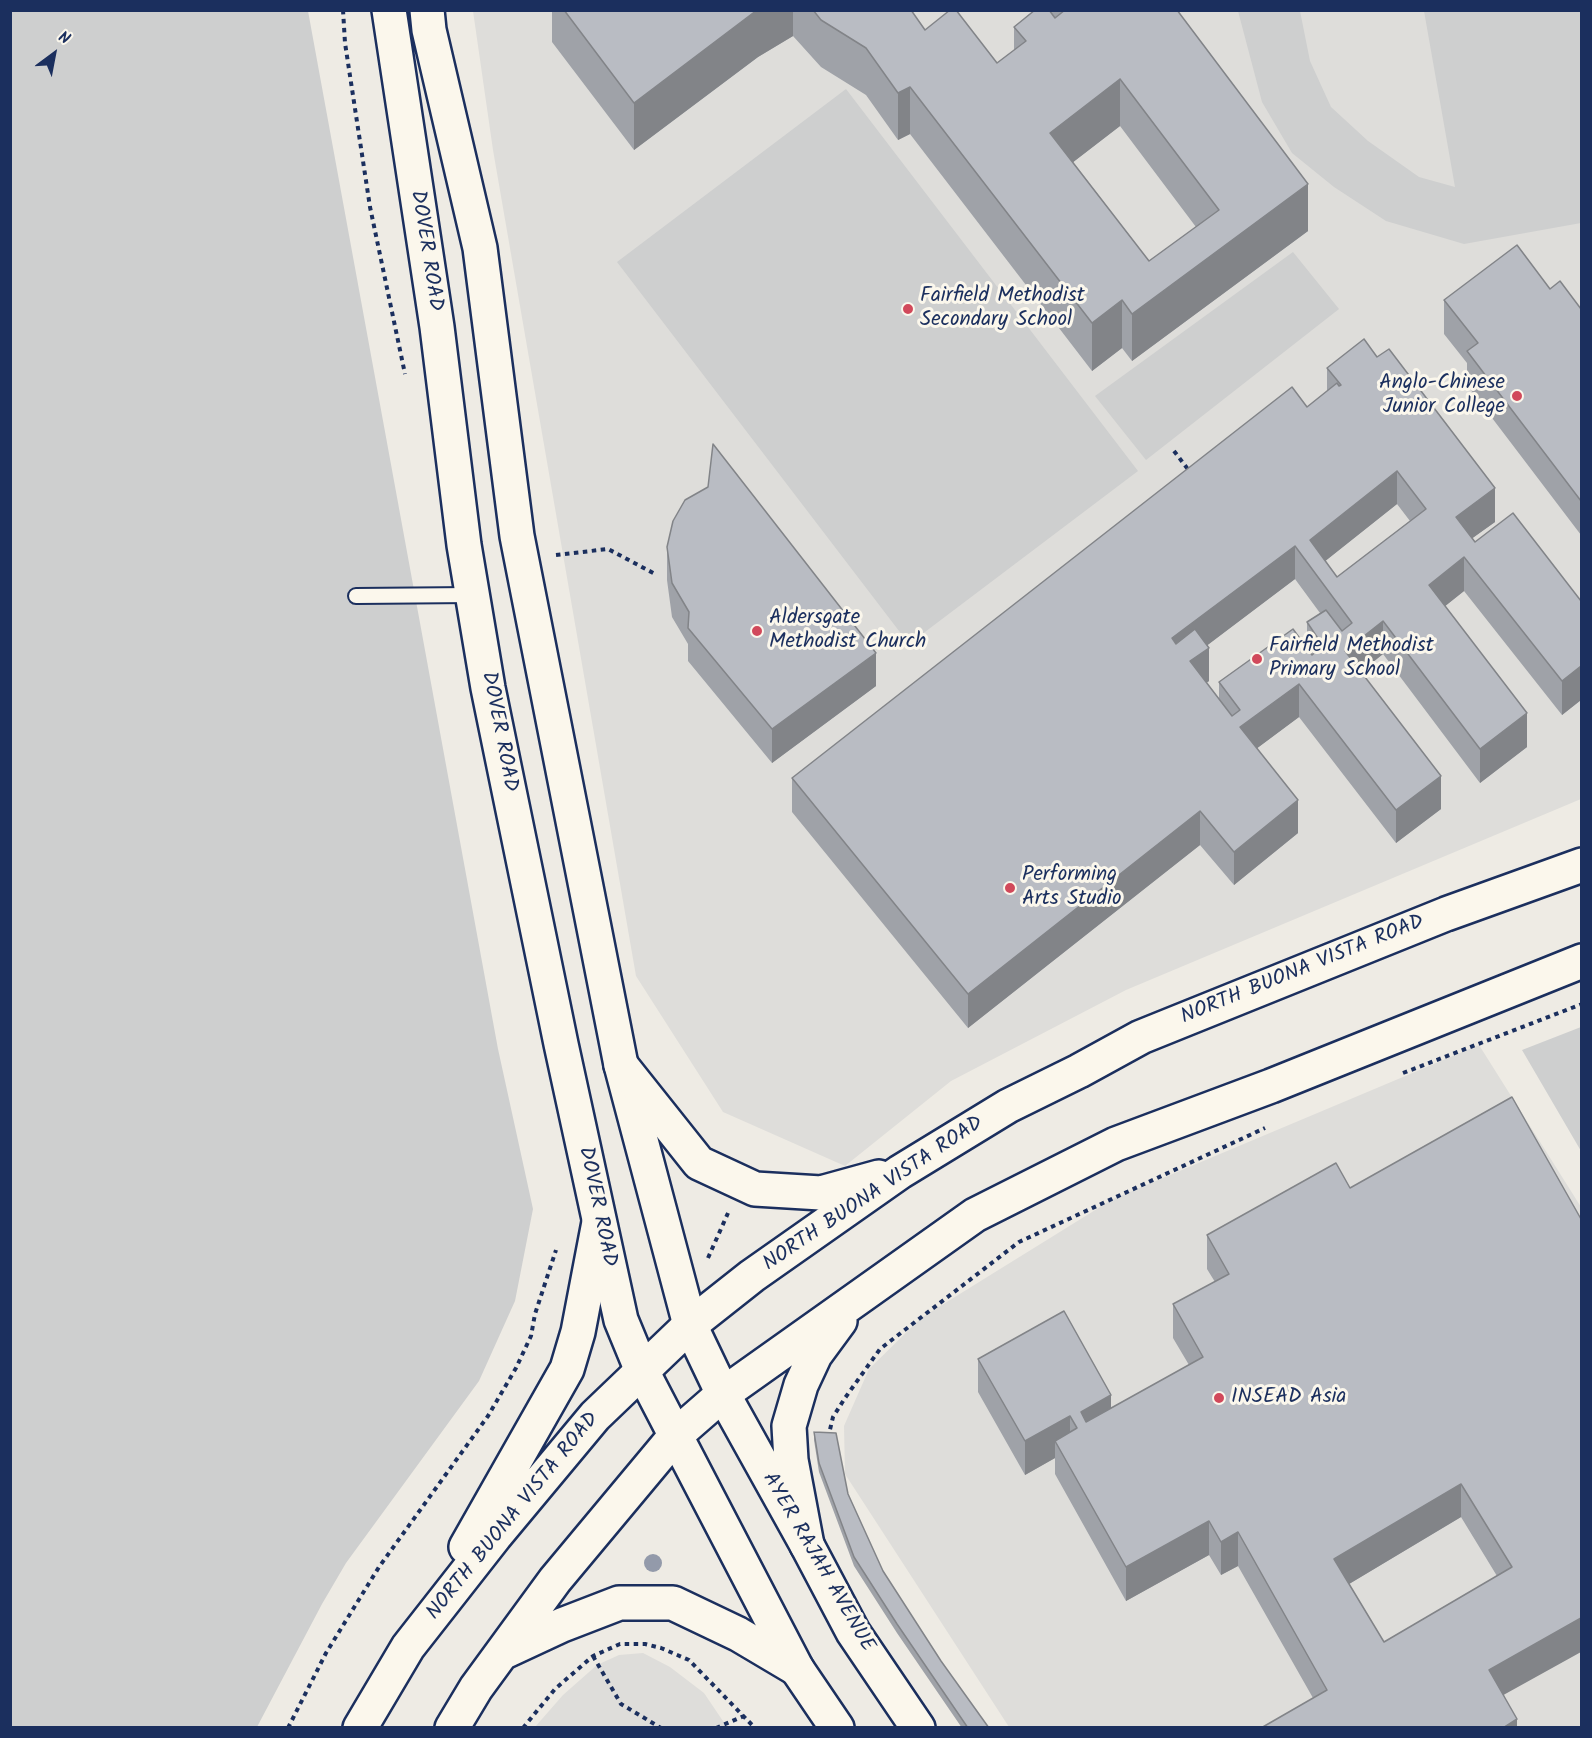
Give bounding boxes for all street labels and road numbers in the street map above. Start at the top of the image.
street label: DOVER ROAD [403,189,447,313]
street label: DOVER ROAD [474,670,522,794]
street label: NORTH BUONA VISTA ROAD [1178,911,1428,1031]
street label: NORTH BUONA VISTA ROAD [759,1112,989,1278]
street label: DOVER ROAD [571,1145,621,1269]
street label: NORTH BUONA VISTA ROAD [422,1408,606,1626]
street label: AYER RAJAH AVENUE [755,1469,879,1657]

